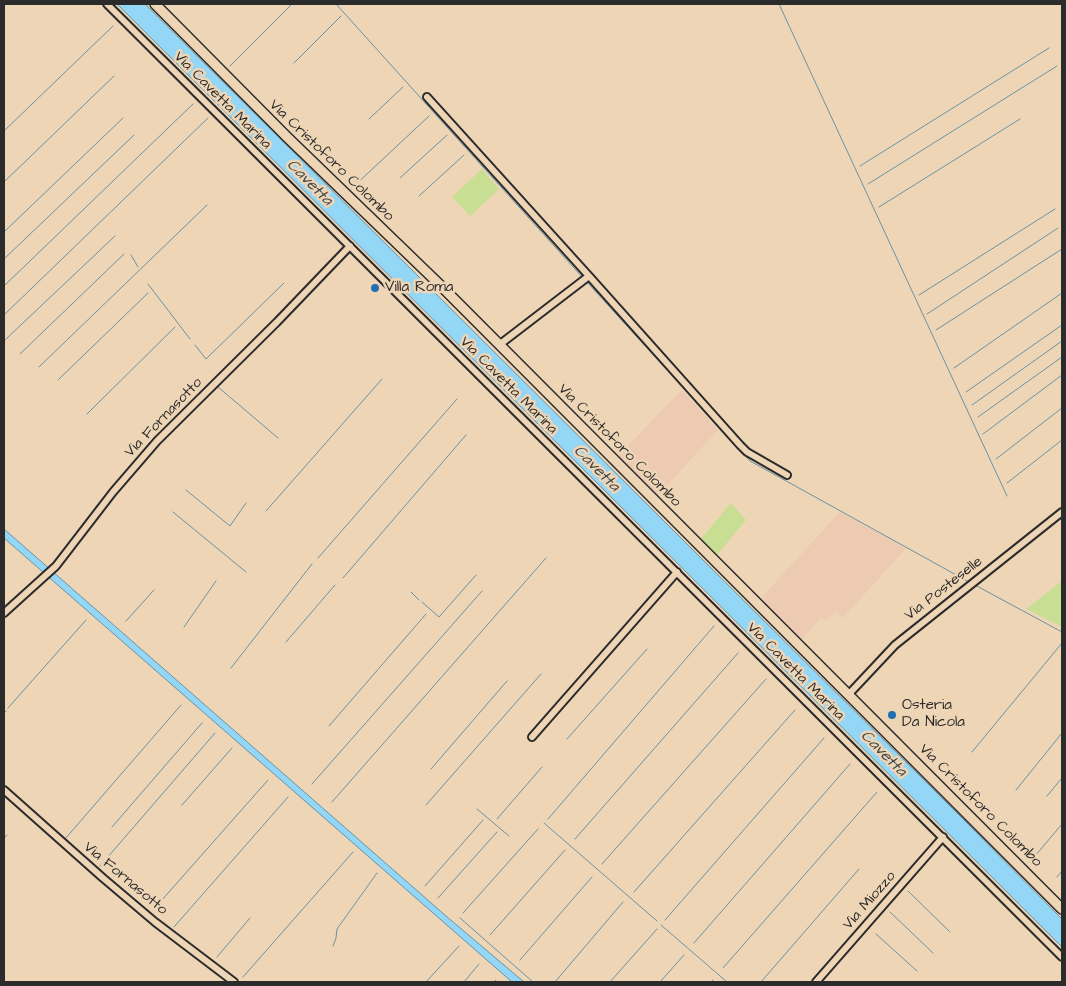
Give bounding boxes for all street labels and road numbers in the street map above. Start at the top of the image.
street label: Via Cavetta Marina [169,48,275,154]
street label: Via Cristoforo Colombo [265,97,397,225]
street label: Via Cavetta Marina [455,333,561,439]
street label: Via Fornasotto [121,374,207,462]
street label: Via Cristoforo Colombo [554,381,684,511]
street label: Via Posteselle [902,553,986,625]
street label: Via Cavetta Marina [742,619,848,725]
street label: Via Cristoforo Colombo [915,741,1045,871]
street label: Via Fornasotto [79,839,171,919]
street label: Via Miozzo [840,868,900,934]

